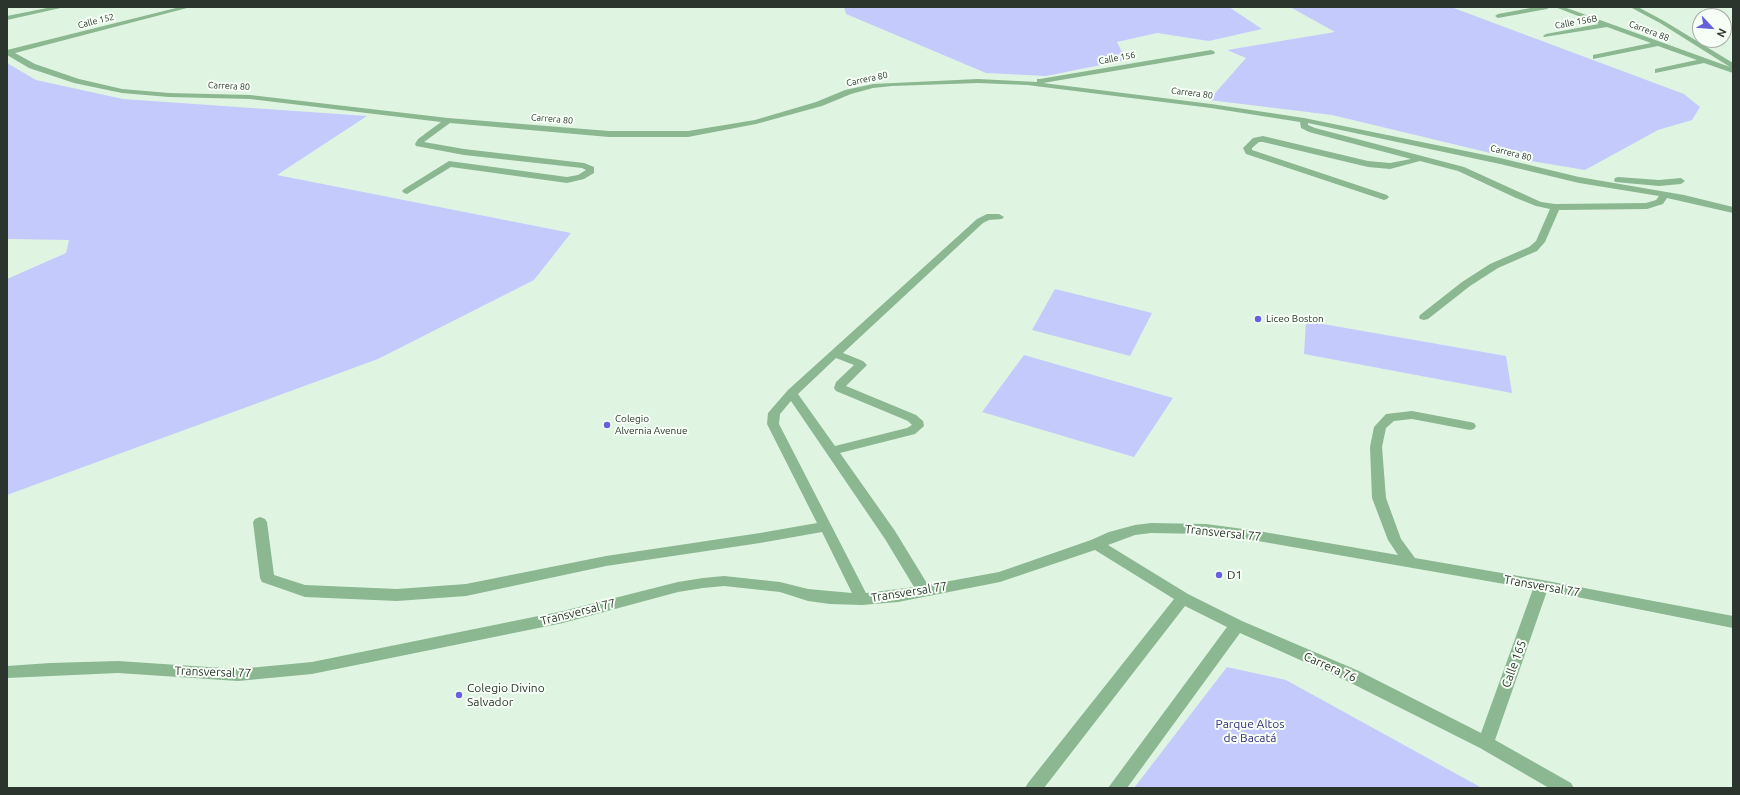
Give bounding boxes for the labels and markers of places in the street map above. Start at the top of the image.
place label: Liceo Boston [1266,313,1324,325]
marker: Liceo Boston [1253,314,1263,324]
place label: Colegio Alvernia Avenue [615,413,688,436]
marker: Colegio Alvernia Avenue [602,420,612,430]
place label: D1 [1227,568,1242,582]
marker: D1 [1214,570,1224,580]
place label: Colegio Divino Salvador [467,681,545,709]
marker: Colegio Divino Salvador [454,690,464,700]

